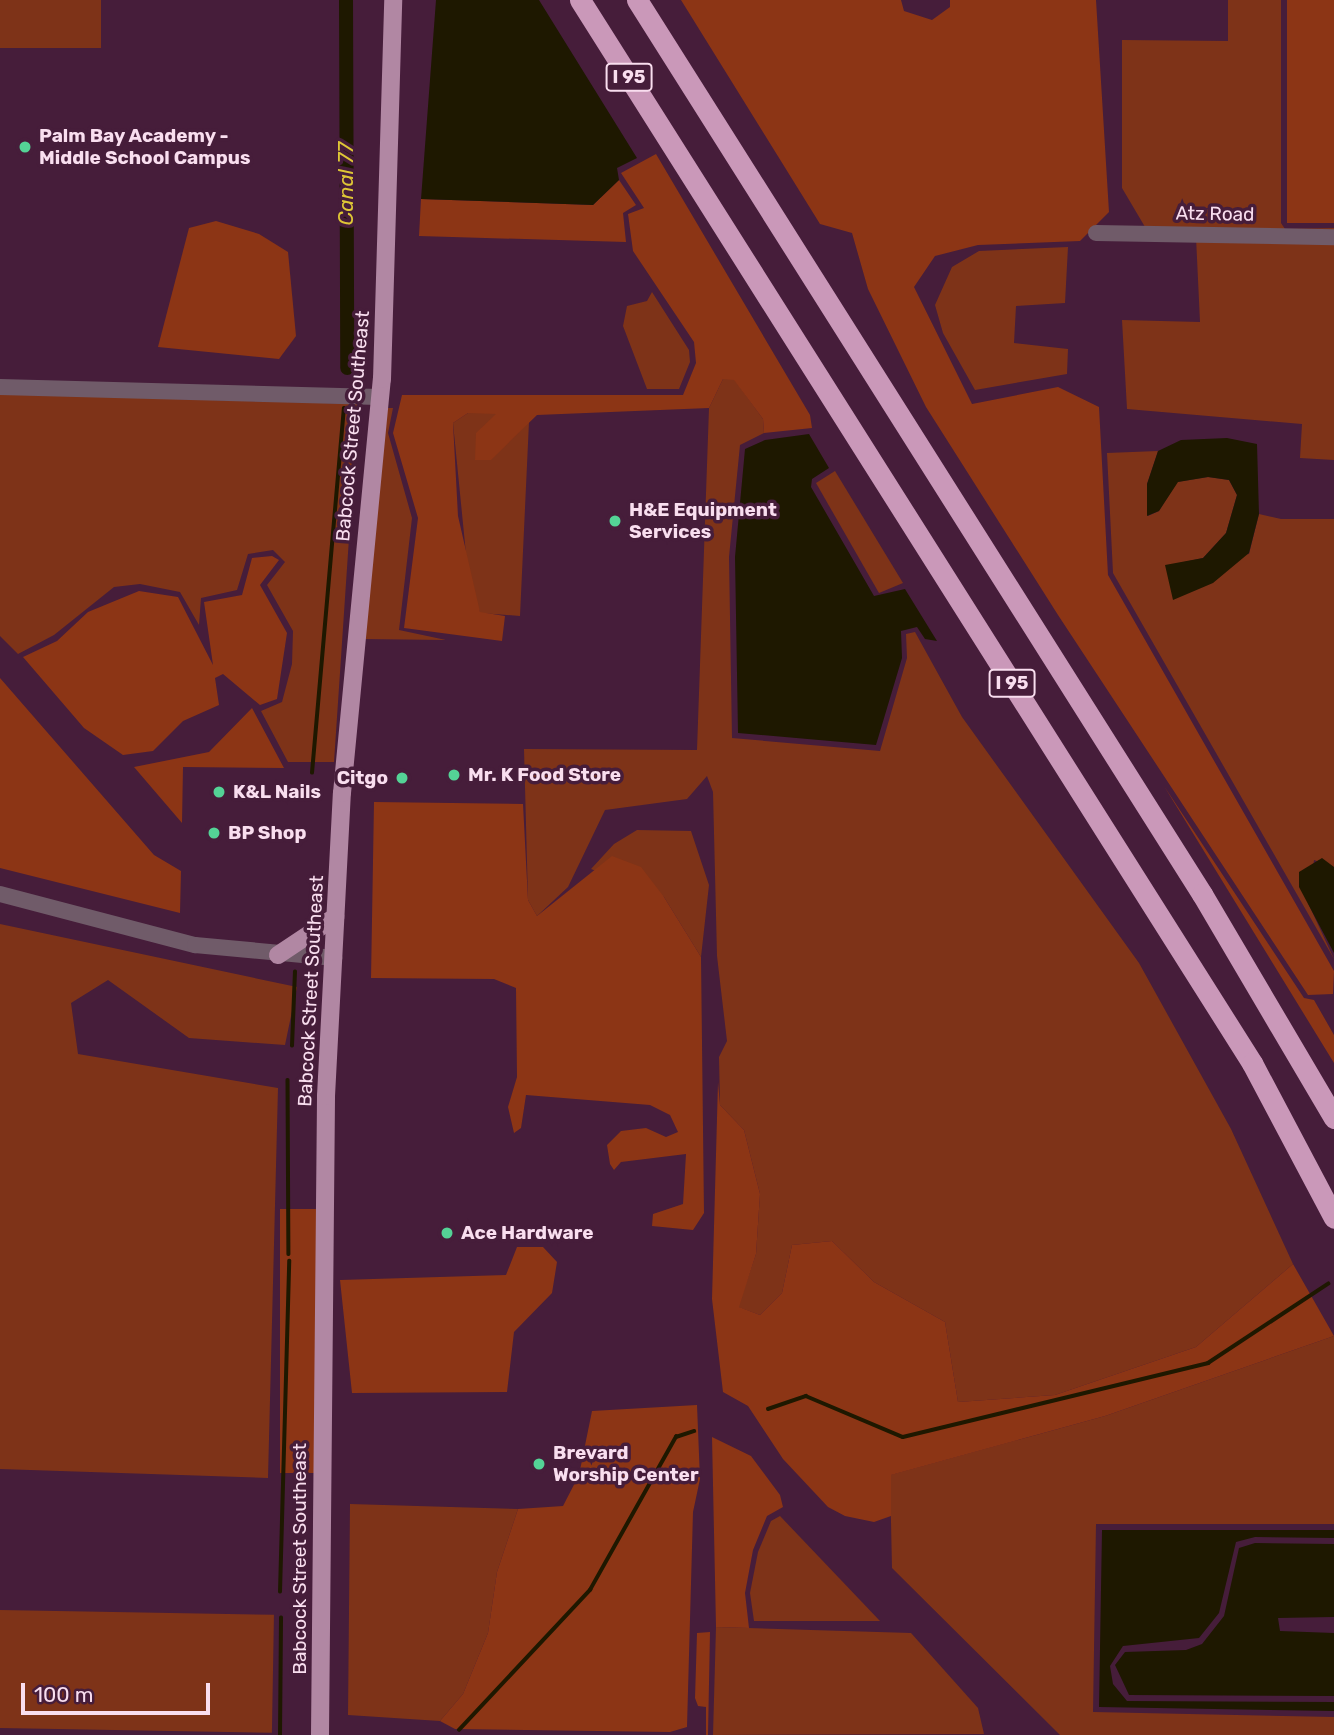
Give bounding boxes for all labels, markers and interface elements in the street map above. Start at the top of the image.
road number: I 95 [604,62,654,92]
place label: Palm Bay Academy - Middle School Campus [39,125,250,169]
marker: Palm Bay Academy - Middle School Campus [17,139,33,155]
water label: Canal 77 [333,142,359,226]
street label: Atz Road [1175,202,1255,226]
street label: Babcock Street Southeast [332,310,374,542]
place label: H&E Equipment Services [629,499,777,543]
marker: H&E Equipment Services [607,513,623,529]
road number: I 95 [988,668,1036,698]
place label: Mr. K Food Store [468,764,621,786]
place label: Citgo [337,767,388,789]
marker: Mr. K Food Store [446,767,462,783]
marker: Citgo [394,770,410,786]
place label: K&L Nails [233,781,321,803]
marker: K&L Nails [211,784,227,800]
place label: BP Shop [228,822,307,844]
marker: BP Shop [206,825,222,841]
street label: Babcock Street Southeast [294,875,328,1107]
place label: Ace Hardware [461,1222,594,1244]
marker: Ace Hardware [439,1225,455,1241]
place label: Brevard Worship Center [553,1442,699,1486]
street label: Babcock Street Southeast [289,1443,311,1675]
marker: Brevard Worship Center [531,1456,547,1472]
scale bar [24,1668,214,1712]
text: 100 m [34,1682,93,1707]

